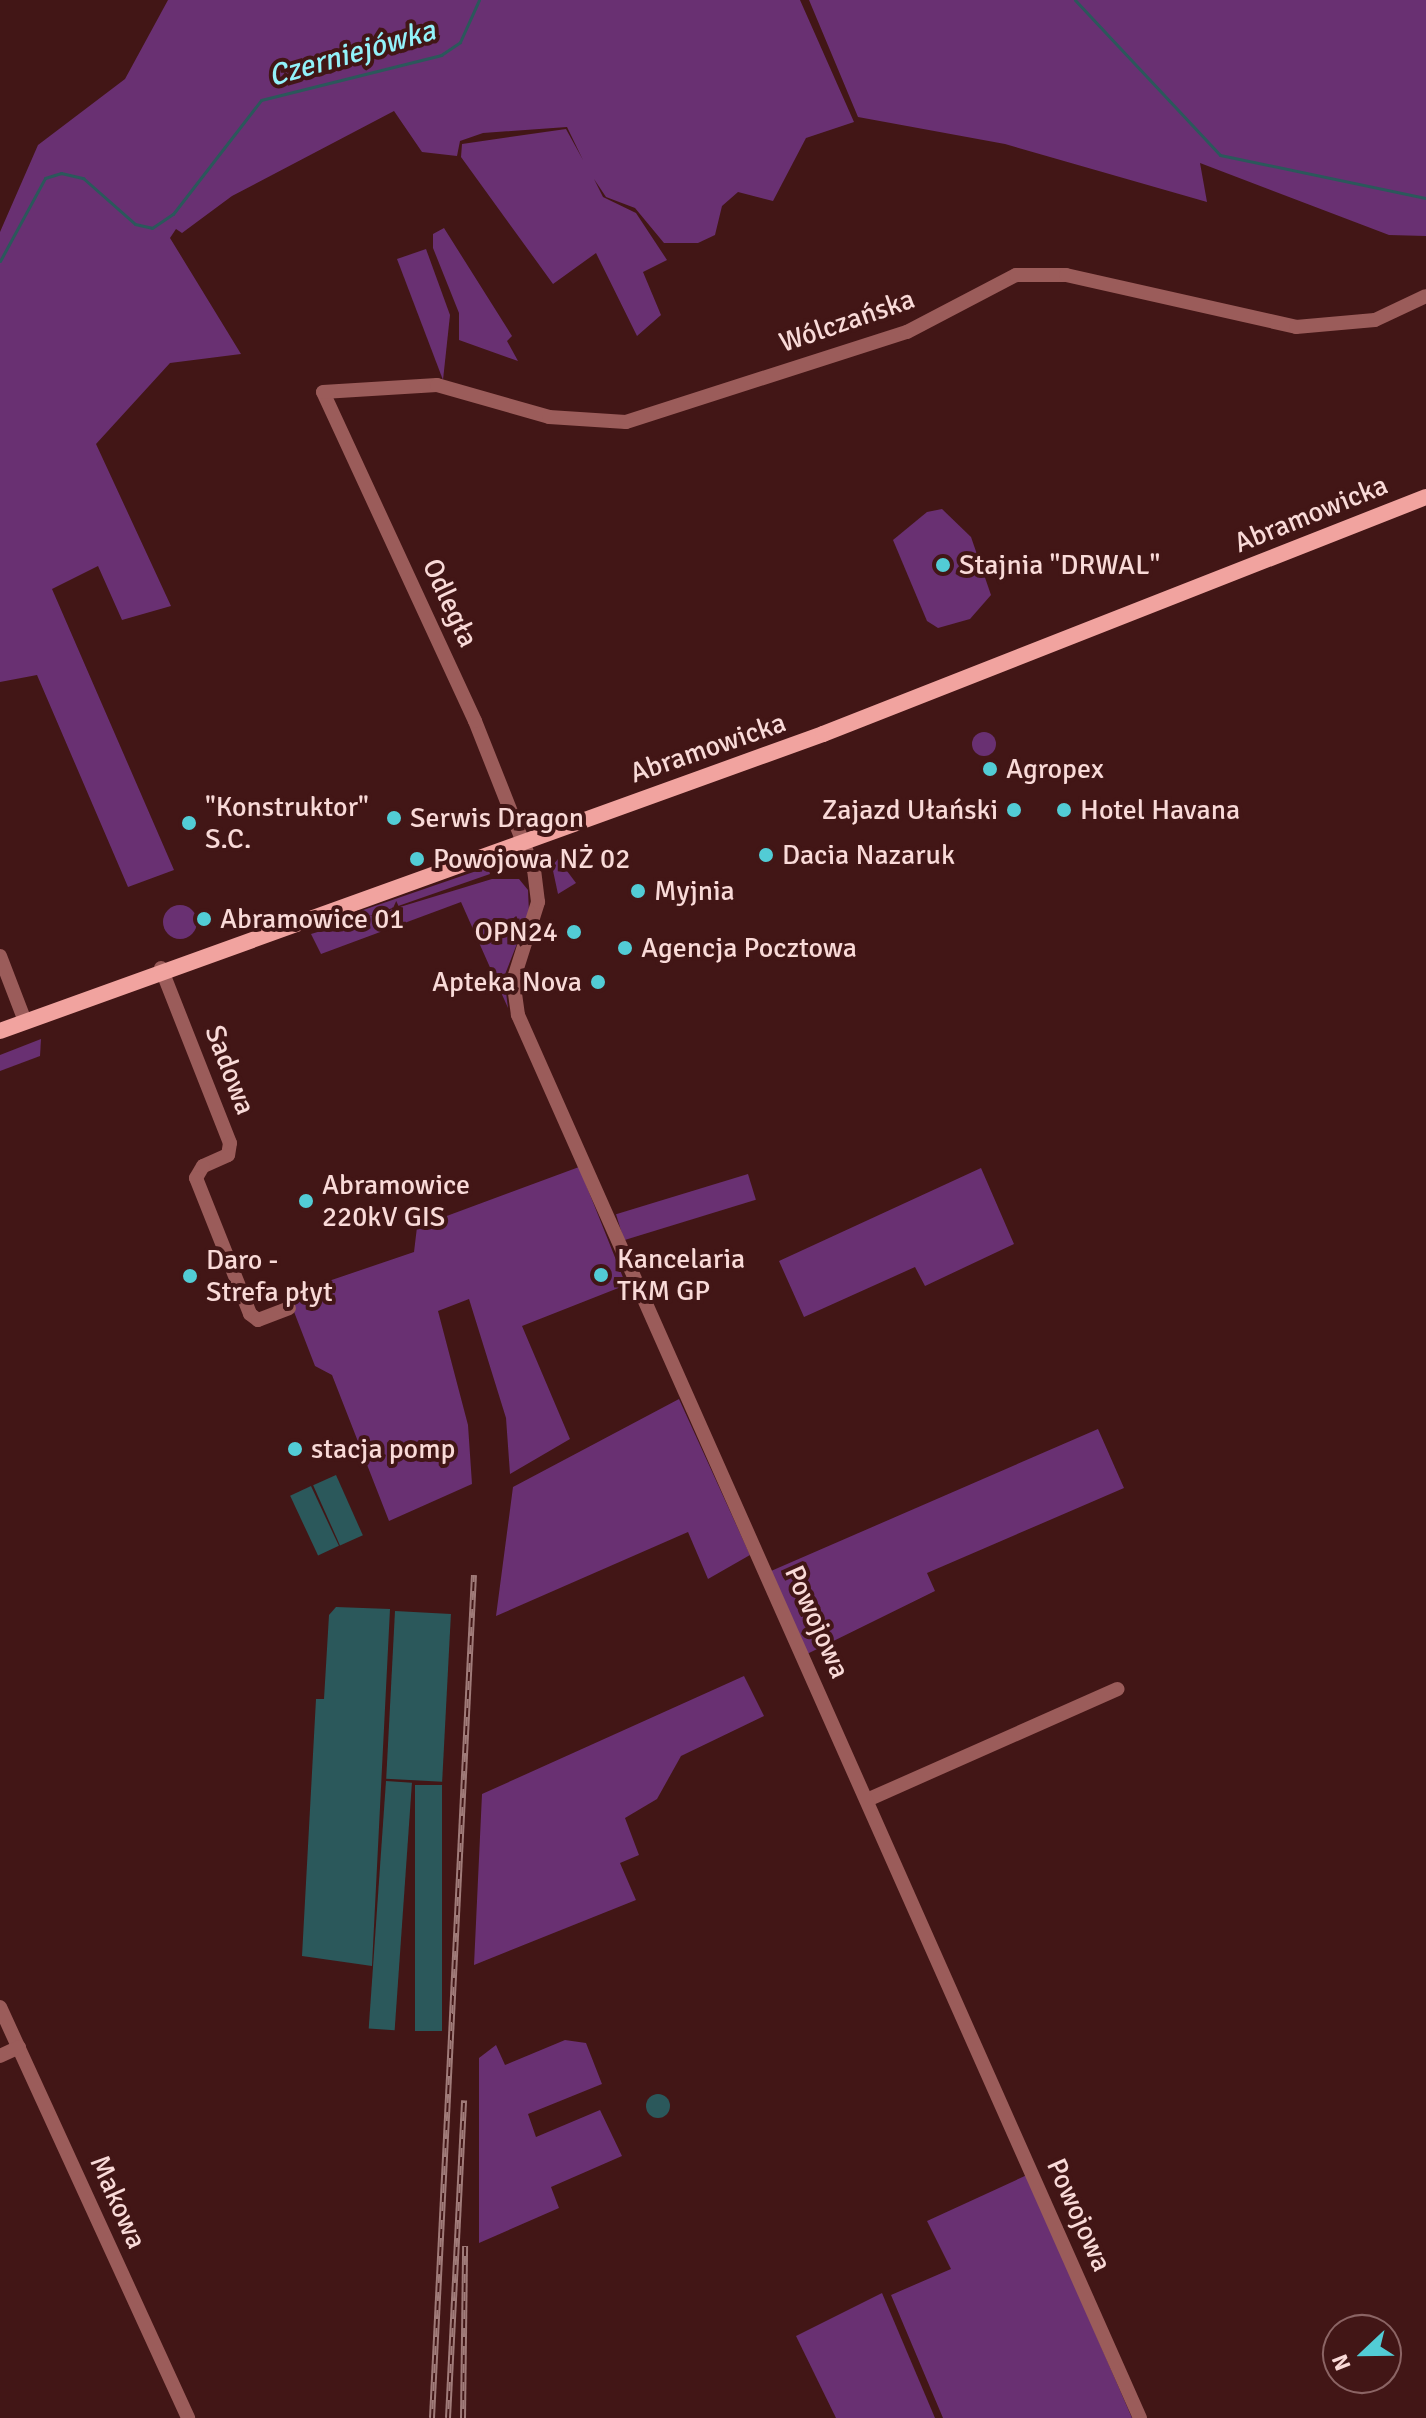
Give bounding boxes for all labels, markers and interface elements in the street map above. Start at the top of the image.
water label: Czerniejówka [264,13,440,95]
street label: Wólczańska [775,282,919,360]
street label: Abramowicka [1229,468,1393,560]
place label: Stajnia "DRWAL" [959,548,1160,582]
street label: Odległa [415,554,485,652]
marker: Stajnia "DRWAL" [934,556,952,574]
street label: Abramowicka [626,706,790,790]
place label: Agropex [1006,752,1104,786]
marker: Agropex [981,760,999,778]
place label: "Konstruktor" S.C. [205,790,369,856]
place label: Zajazd Ułański [822,793,998,827]
place label: Hotel Havana [1080,793,1240,827]
place label: Serwis Dragon [410,801,584,835]
marker: Zajazd Ułański [1005,801,1023,819]
marker: Hotel Havana [1055,801,1073,819]
marker: Serwis Dragon [385,809,403,827]
marker: "Konstruktor" S.C. [180,814,198,832]
place label: Dacia Nazaruk [782,838,955,872]
place label: Powojowa NŻ 02 [433,842,630,876]
marker: Dacia Nazaruk [757,846,775,864]
marker: Powojowa NŻ 02 [408,850,426,868]
place label: Myjnia [654,874,735,908]
marker: Myjnia [629,882,647,900]
place label: Abramowice 01 [220,902,404,936]
marker: Abramowice 01 [195,910,213,928]
place label: OPN24 [474,915,558,949]
marker: OPN24 [565,923,583,941]
place label: Agencja Pocztowa [641,931,857,965]
marker: Agencja Pocztowa [616,939,634,957]
place label: Apteka Nova [432,965,582,999]
marker: Apteka Nova [589,973,607,991]
street label: Sadowa [198,1021,262,1119]
place label: Abramowice 220kV GIS [322,1168,470,1234]
marker: Abramowice 220kV GIS [297,1192,315,1210]
place label: Kancelaria TKM GP [617,1242,745,1308]
place label: Daro - Strefa płyt [206,1243,333,1309]
marker: Kancelaria TKM GP [592,1266,610,1284]
marker: Daro - Strefa płyt [181,1267,199,1285]
place label: stacja pomp [311,1432,455,1466]
marker: stacja pomp [286,1440,304,1458]
street label: Powojowa [777,1560,857,1684]
street label: Makowa [83,2150,153,2254]
street label: Powojowa [1039,2153,1119,2277]
north arrow [1322,2314,1402,2394]
text: N [1326,2350,1357,2375]

